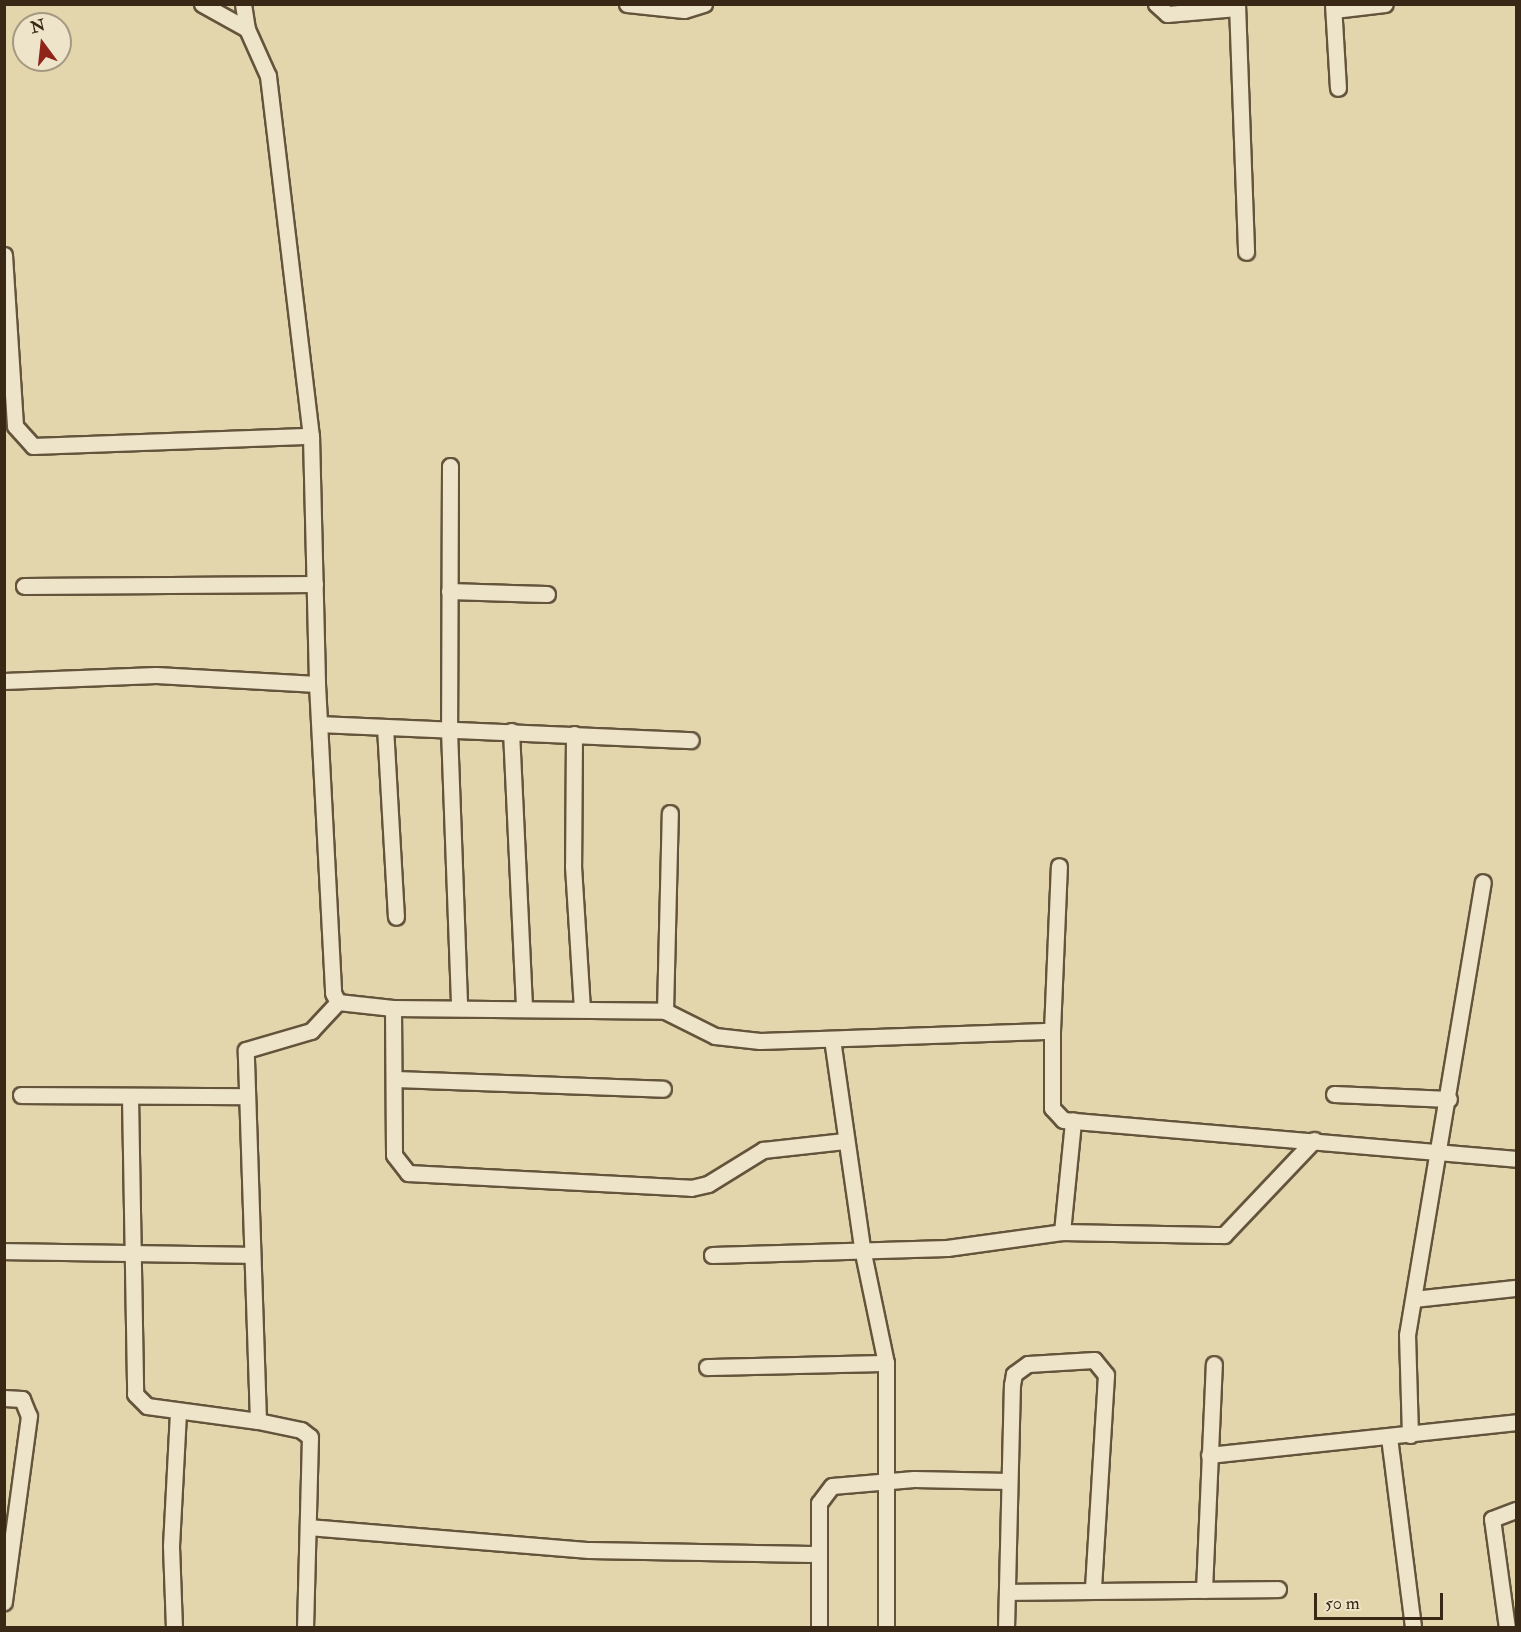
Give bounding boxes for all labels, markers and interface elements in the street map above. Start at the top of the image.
north arrow [12,12,72,72]
text: N [28,15,47,38]
scale bar [1317,1581,1446,1619]
text: 50 m [1325,1592,1360,1615]

